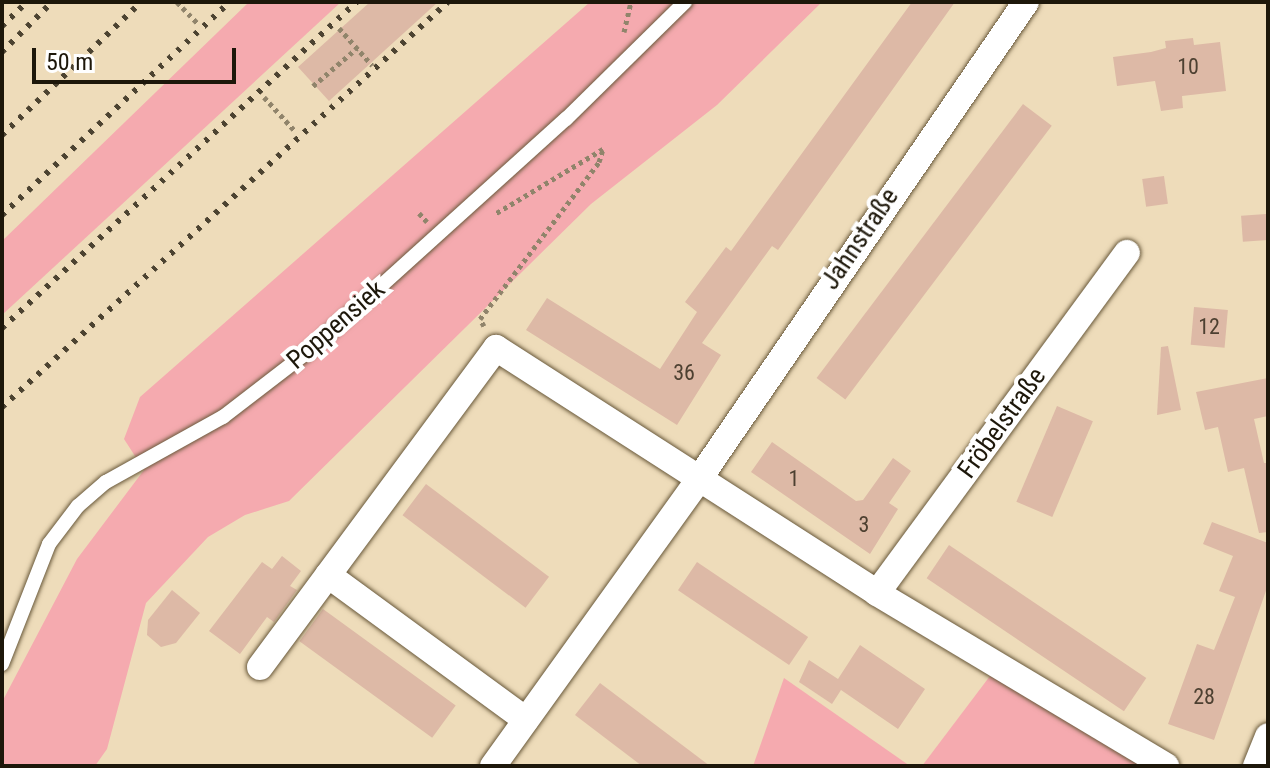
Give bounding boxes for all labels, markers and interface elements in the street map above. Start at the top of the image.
scale bar [36,32,240,82]
text: 50 m [46,48,93,76]
house number: 10 [1177,54,1199,80]
street label: Jahnstraße [815,182,905,296]
street label: Poppensiek [281,274,391,376]
house number: 12 [1198,314,1220,340]
house number: 36 [673,360,695,386]
street label: Fröbelstraße [951,362,1053,484]
house number: 1 [789,466,799,492]
house number: 3 [859,512,869,538]
house number: 28 [1193,684,1215,710]

